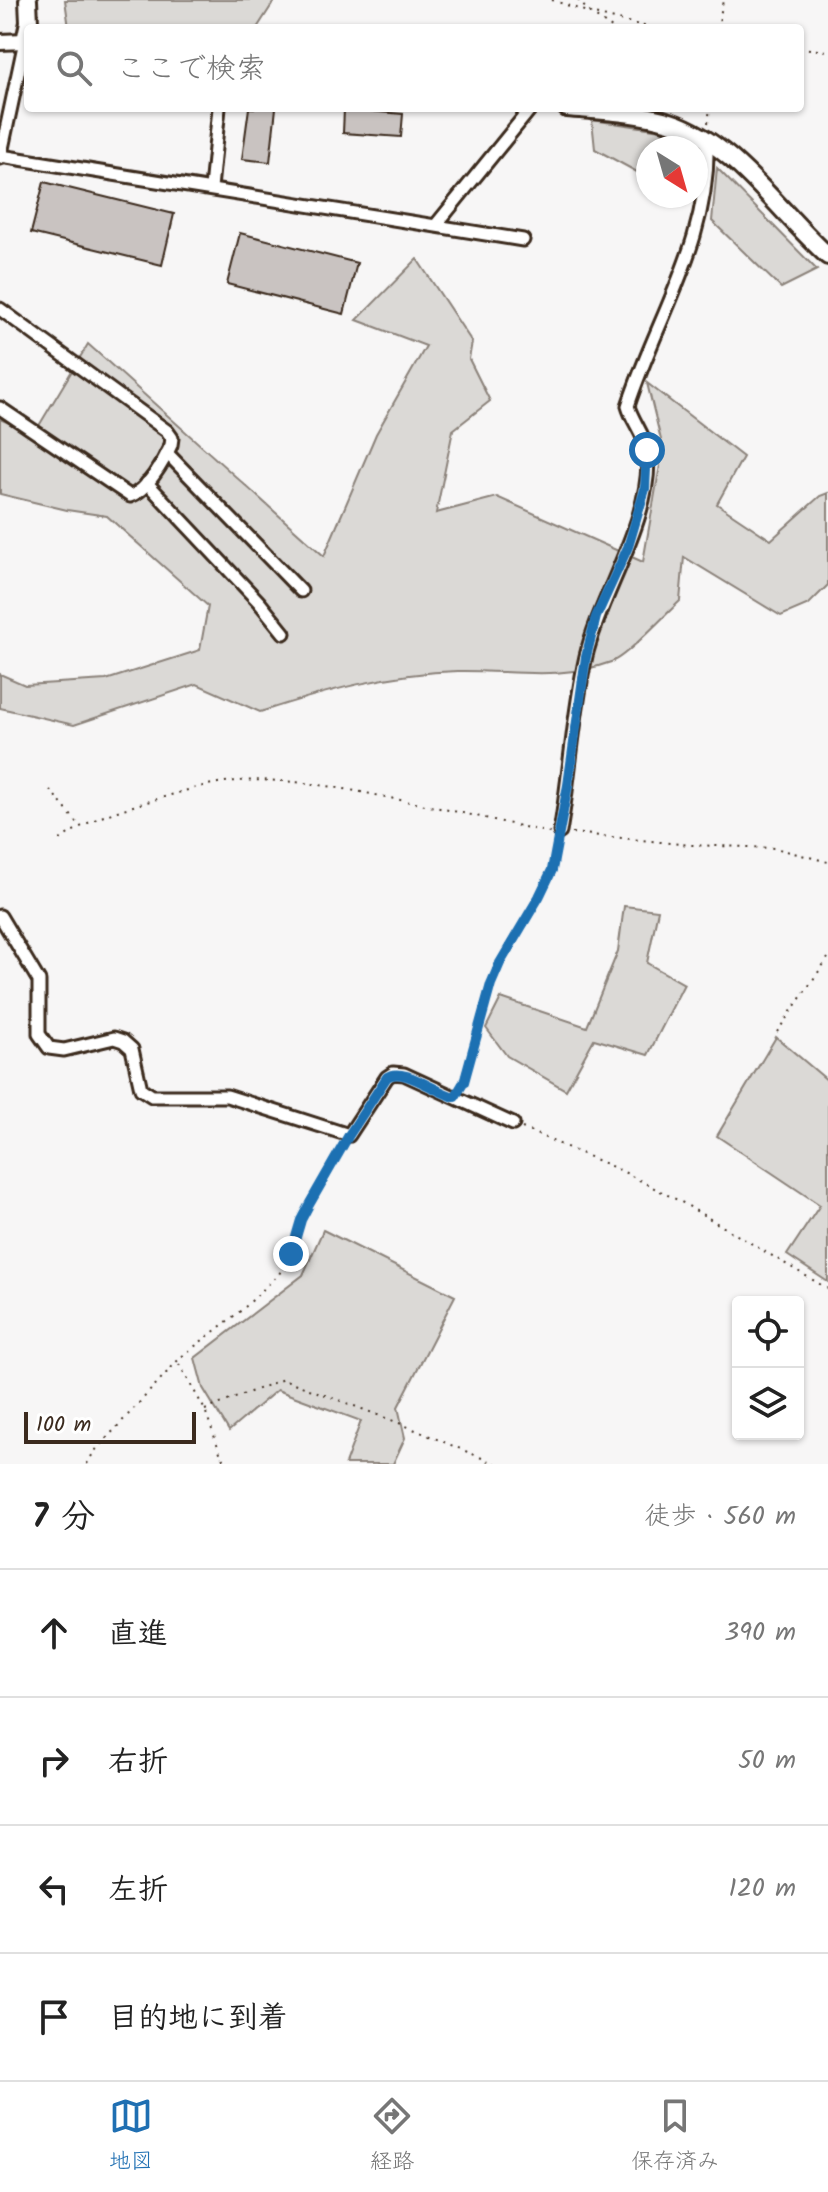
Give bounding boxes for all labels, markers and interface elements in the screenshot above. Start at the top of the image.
search box [24,24,804,112]
icon: search [52,46,96,90]
text: ここで検索 [116,46,266,94]
north arrow [636,136,708,208]
route start [629,432,665,468]
route end [273,1236,309,1272]
map controls [732,1296,804,1440]
button: locate [732,1296,804,1368]
button: layers [732,1368,804,1440]
scale bar [24,1408,196,1444]
text: 100 m [36,1408,91,1443]
text: 7 分 [32,1491,95,1545]
text: 徒歩 · 560 m [644,1496,796,1538]
icon: ahead [32,1611,76,1655]
text: 直進 [108,1611,168,1659]
text: 390 m [724,1612,796,1654]
icon: right [32,1739,76,1783]
text: 右折 [108,1739,168,1787]
text: 50 m [738,1740,796,1782]
icon: left [32,1867,76,1911]
text: 左折 [108,1867,168,1915]
text: 120 m [729,1868,796,1910]
icon: arrive [32,1995,76,2039]
text: 目的地に到着 [108,1995,288,2043]
tab: 地図 [109,2094,153,2180]
tab: 経路 [370,2094,414,2180]
tab: 保存済み [631,2094,719,2180]

